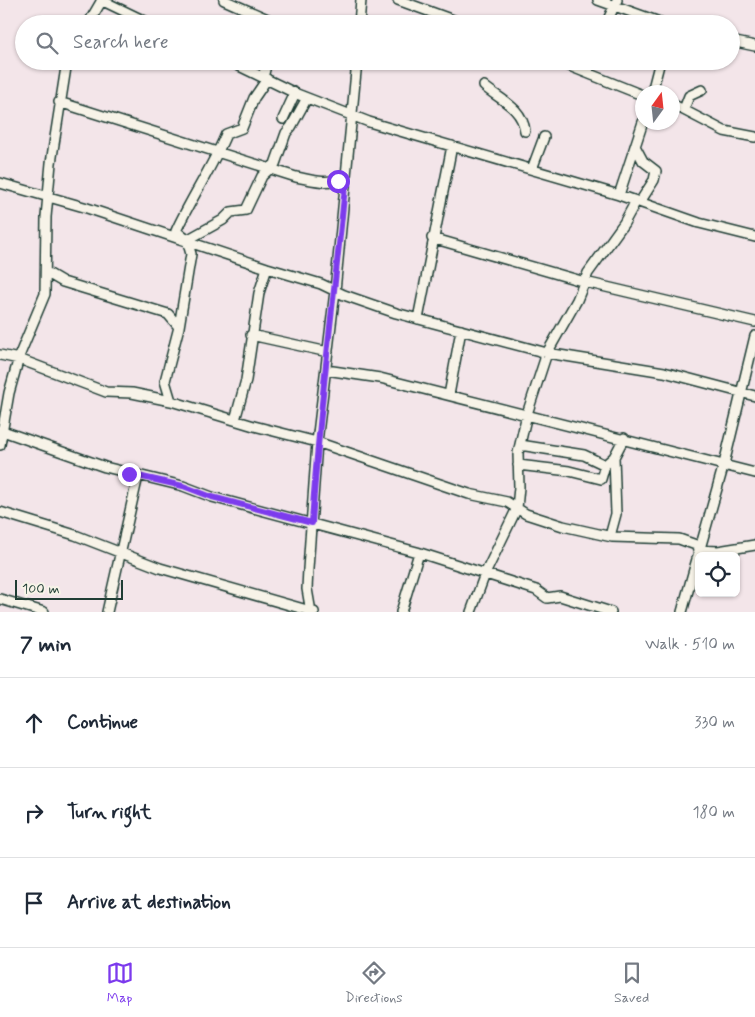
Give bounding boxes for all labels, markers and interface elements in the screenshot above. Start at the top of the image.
search box [15,15,740,70]
icon: search [33,29,61,57]
text: Search here [73,30,169,55]
north arrow [635,85,680,130]
route start [327,170,350,193]
route end [118,463,141,486]
map controls [695,552,740,597]
button: locate [695,552,740,597]
scale bar [15,577,122,600]
text: 100 m [22,580,60,598]
text: 7 min [20,631,72,659]
text: Walk · 510 m [645,634,735,655]
icon: ahead [20,709,48,737]
text: Continue [67,710,138,735]
text: 330 m [694,712,735,733]
icon: right [20,799,48,827]
text: Turn right [67,800,151,825]
text: 180 m [692,802,735,823]
icon: arrive [20,889,48,917]
text: Arrive at destination [67,890,231,915]
tab: Map [106,959,134,1007]
tab: Directions [345,959,403,1007]
tab: Saved [614,959,649,1007]

